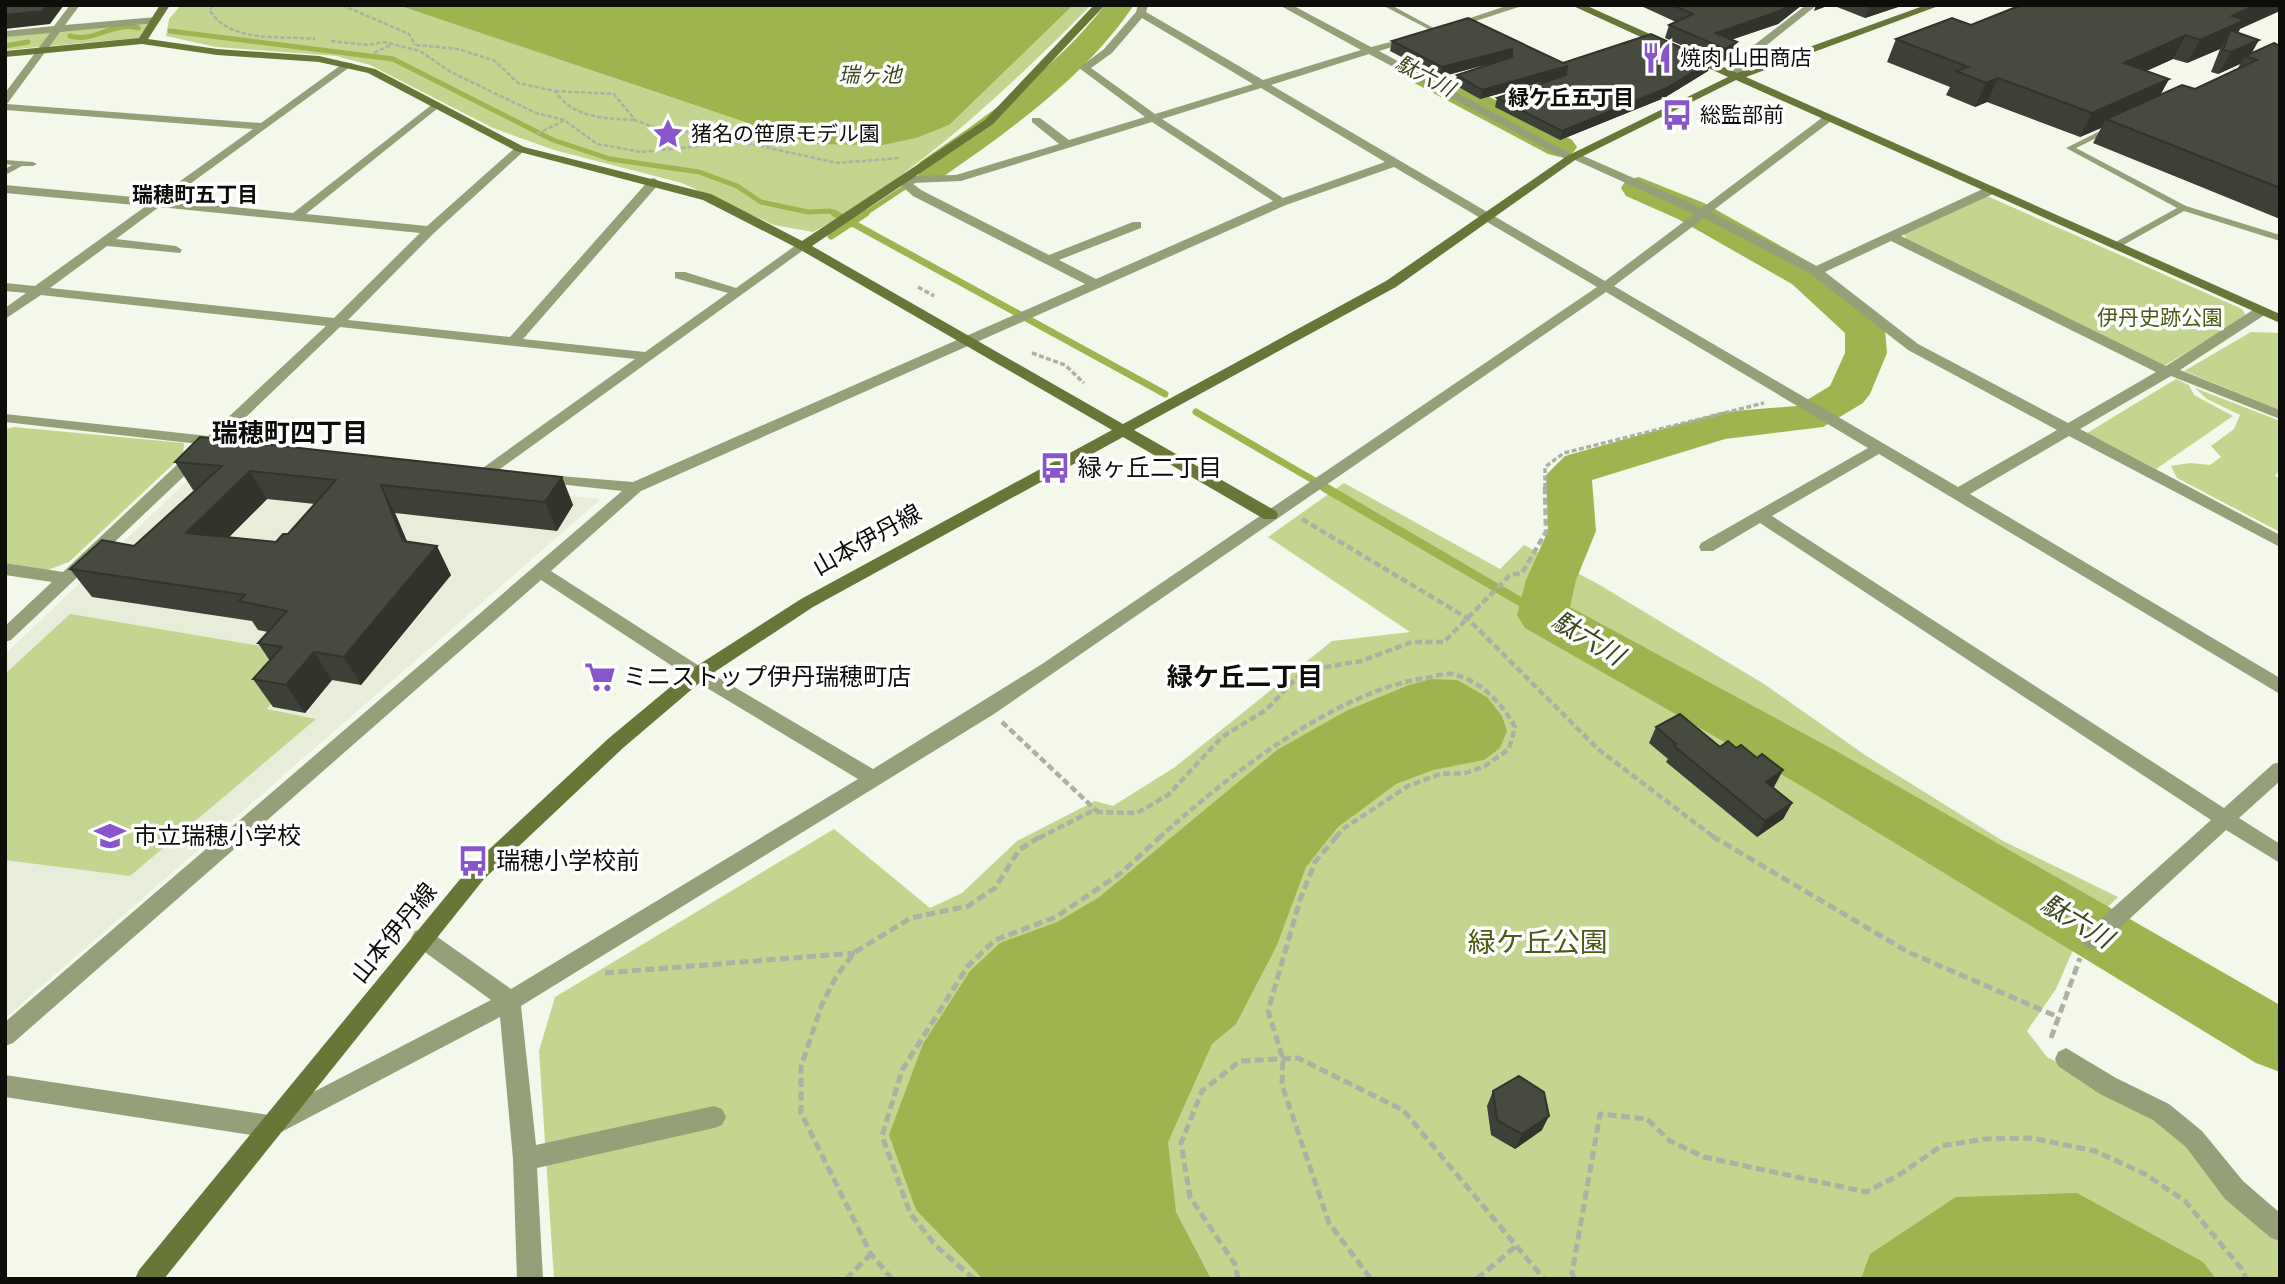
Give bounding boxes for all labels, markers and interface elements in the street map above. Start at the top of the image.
restaurant icon: 焼肉 山田商店 [1640,41,1674,75]
place label: 焼肉 山田商店 [1680,44,1811,69]
water label: 駄六川 [1392,49,1461,101]
water label: 瑞ヶ池 [839,61,903,86]
district label: 緑ケ丘五丁目 [1508,84,1634,109]
bus stop icon: 総監部前 [1660,98,1694,132]
place label: 総監部前 [1700,101,1784,126]
place icon: 猪名の笹原モデル園 [651,117,685,151]
place label: 猪名の笹原モデル園 [691,120,880,145]
district label: 瑞穂町五丁目 [132,181,258,206]
park label: 伊丹史跡公園 [2097,304,2223,329]
district label: 瑞穂町四丁目 [212,416,368,448]
bus stop icon: 緑ヶ丘二丁目 [1038,451,1072,485]
place label: 緑ヶ丘二丁目 [1078,452,1222,481]
street label: 山本伊丹線 [807,497,926,580]
water label: 駄六川 [1547,603,1633,672]
supermarket icon: ミニストップ伊丹瑞穂町店 [583,660,617,694]
district label: 緑ケ丘二丁目 [1167,660,1323,692]
place label: ミニストップ伊丹瑞穂町店 [623,661,911,690]
school or university icon: 市立瑞穂小学校 [93,819,127,853]
place label: 市立瑞穂小学校 [133,820,301,849]
bus stop icon: 瑞穂小学校前 [456,844,490,878]
place label: 瑞穂小学校前 [496,845,640,874]
street label: 山本伊丹線 [344,876,442,988]
water label: 駄六川 [2036,886,2122,955]
park label: 緑ケ丘公園 [1468,924,1608,958]

